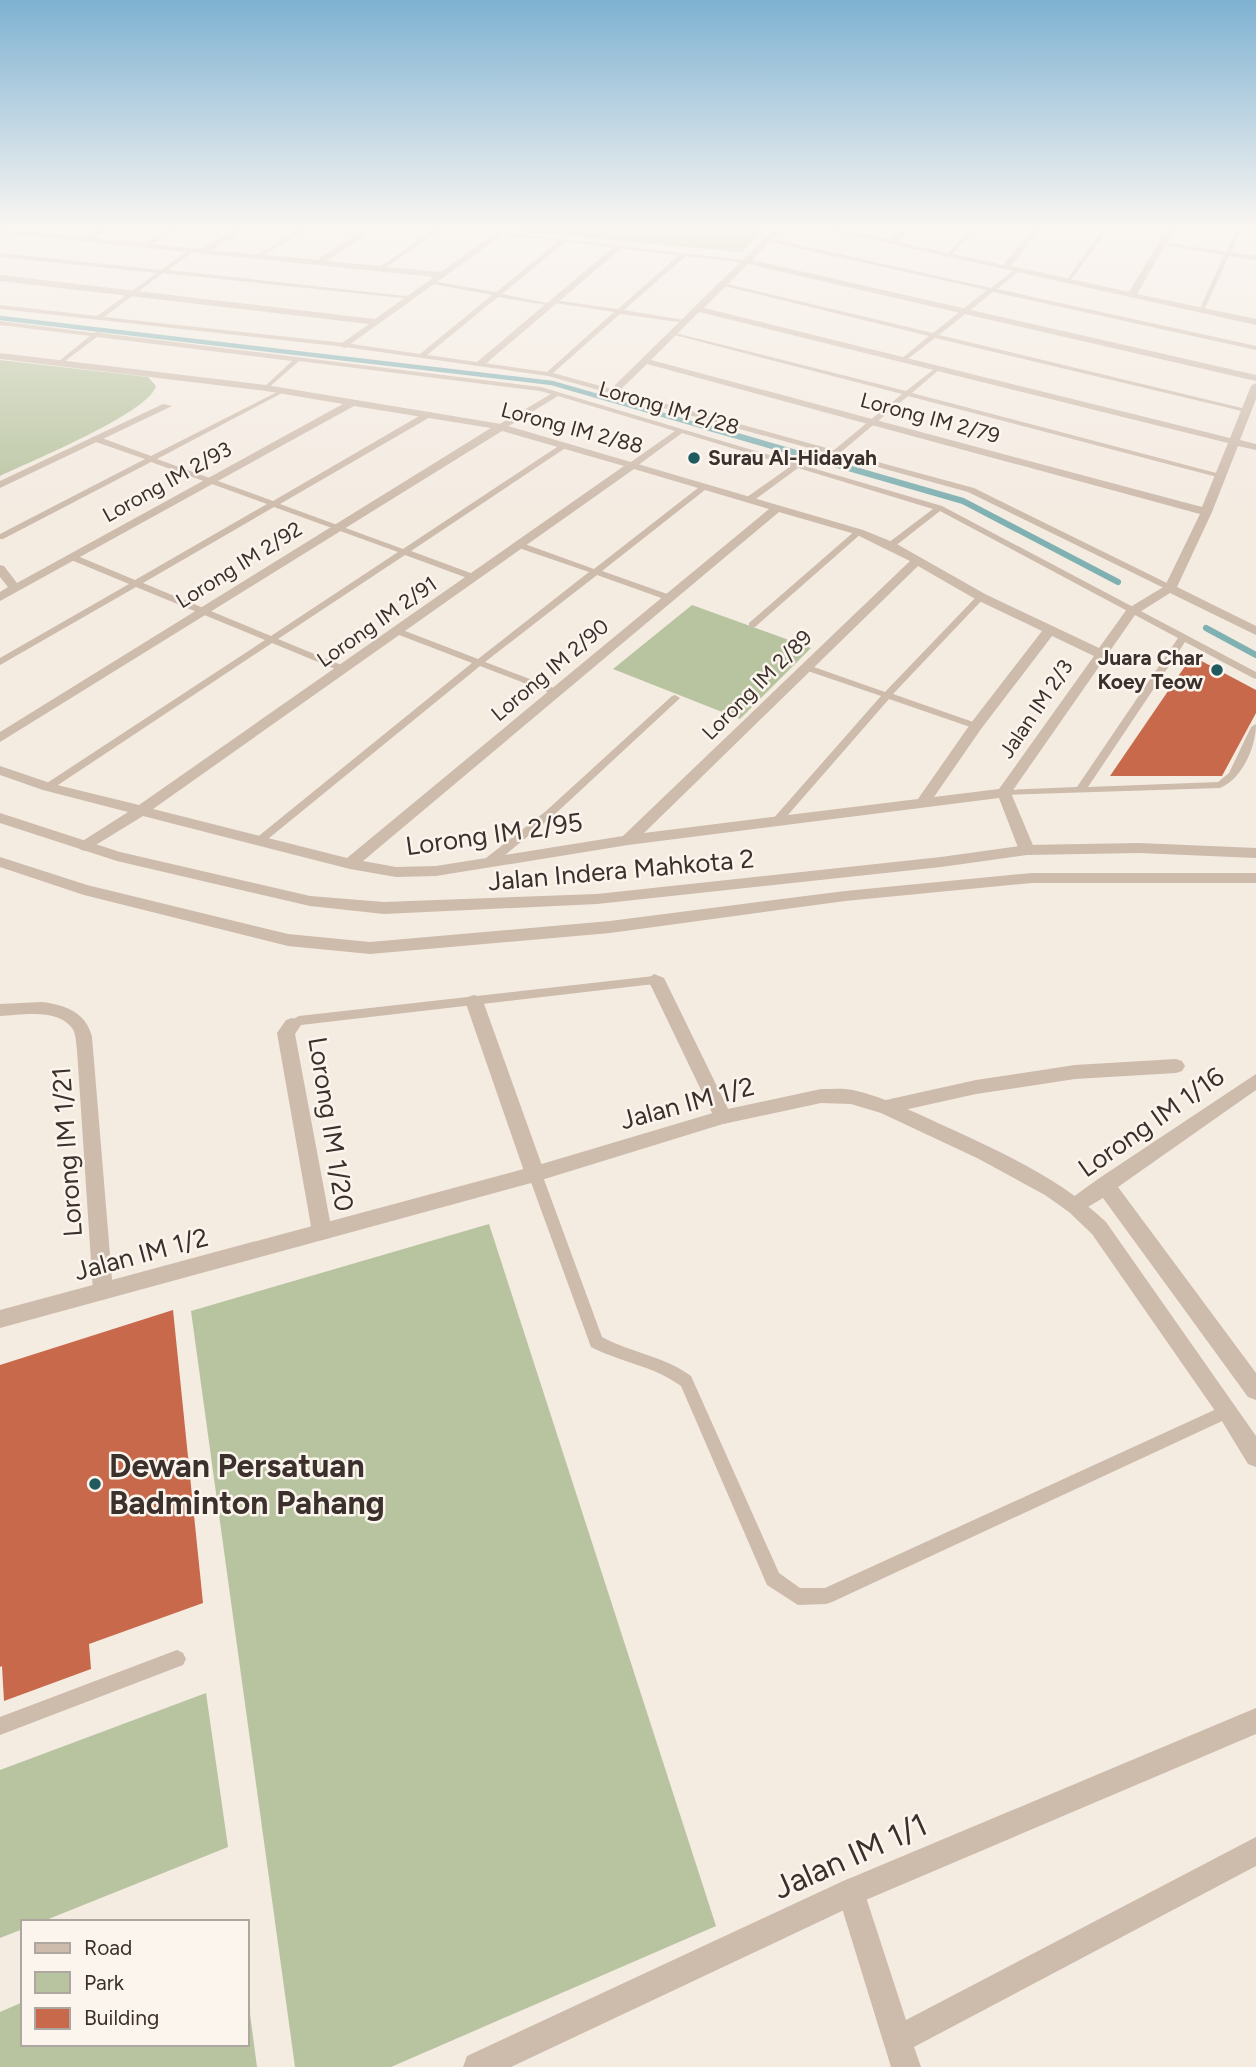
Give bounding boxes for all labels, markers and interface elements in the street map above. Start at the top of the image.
street label: Lorong IM 2/28 [596,376,742,439]
street label: Lorong IM 2/79 [858,387,1003,448]
street label: Lorong IM 2/88 [498,397,646,458]
street label: Lorong IM 2/93 [98,436,236,527]
place label: Surau Al-Hidayah [708,445,877,470]
marker: Surau Al-Hidayah [686,450,702,466]
street label: Lorong IM 2/92 [171,516,306,613]
street label: Lorong IM 2/91 [312,571,442,672]
street label: Lorong IM 2/90 [486,613,613,726]
street label: Lorong IM 2/89 [697,625,817,745]
place label: Juara Char Koey Teow [1097,645,1203,694]
street label: Jalan IM 2/3 [993,655,1078,763]
marker: Juara Char Koey Teow [1209,662,1225,678]
street label: Lorong IM 2/95 [403,806,585,862]
street label: Jalan Indera Mahkota 2 [487,842,755,898]
street label: Lorong IM 1/20 [301,1034,361,1214]
street label: Lorong IM 1/16 [1072,1060,1230,1184]
street label: Lorong IM 1/21 [45,1066,89,1238]
street label: Jalan IM 1/2 [616,1070,758,1136]
street label: Jalan IM 1/2 [70,1221,212,1287]
place label: Dewan Persatuan Badminton Pahang [109,1447,385,1522]
marker: Dewan Persatuan Badminton Pahang [87,1476,103,1492]
street label: Jalan IM 1/1 [767,1805,933,1907]
legend [21,1920,248,2046]
text: Road [84,1935,132,1960]
text: Park [84,1970,125,1995]
text: Building [84,2005,159,2030]

